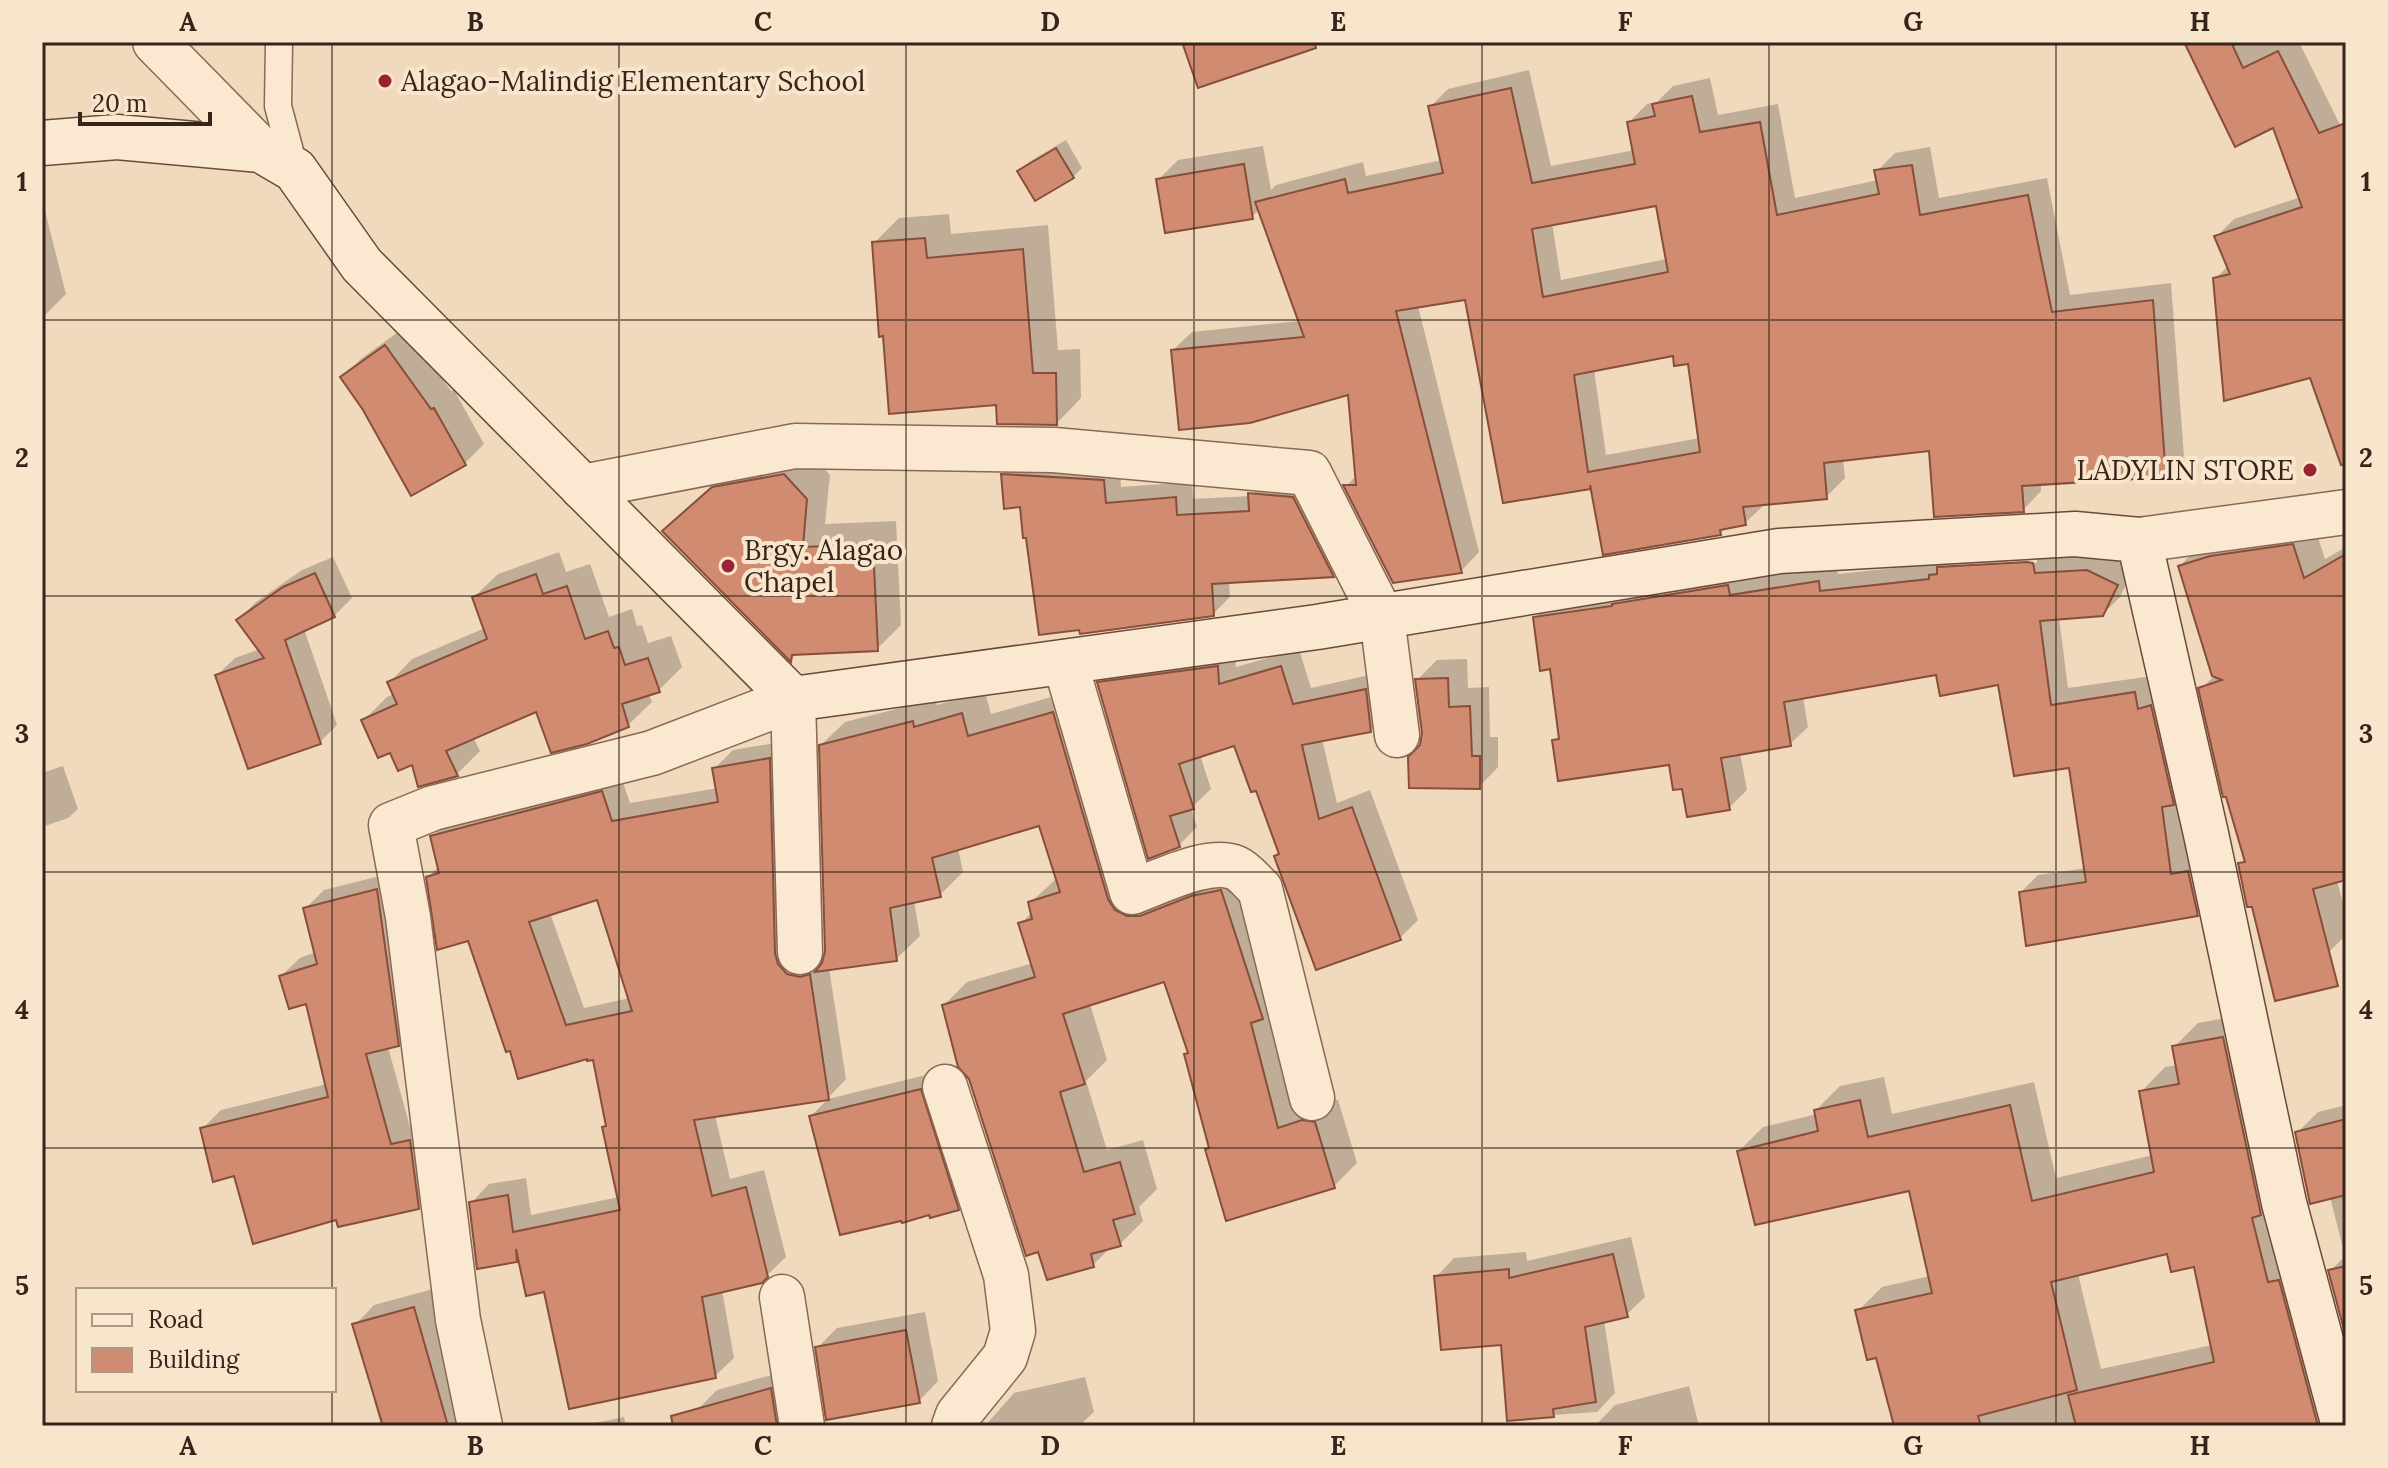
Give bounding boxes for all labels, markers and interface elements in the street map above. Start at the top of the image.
text: A [179,5,197,38]
text: B [466,5,484,38]
text: C [754,5,772,38]
text: D [1040,5,1060,38]
text: E [1330,5,1346,38]
text: F [1618,5,1633,38]
text: G [1903,5,1923,38]
text: H [2190,5,2210,38]
place label: Alagao-Malindig Elementary School [400,63,865,99]
marker: Alagao-Malindig Elementary School [376,72,394,90]
scale bar [80,76,210,126]
text: 20 m [92,88,148,119]
text: 1 [17,165,27,198]
text: 1 [2361,165,2371,198]
text: 2 [15,441,29,474]
text: 2 [2359,441,2373,474]
place label: LADYLIN STORE [2077,452,2294,488]
marker: LADYLIN STORE [2301,461,2319,479]
place label: Brgy. Alagao Chapel [744,532,903,600]
marker: Brgy. Alagao Chapel [719,557,737,575]
text: 3 [15,717,29,750]
text: 3 [2359,717,2373,750]
text: 4 [15,993,29,1026]
text: 4 [2359,993,2373,1026]
text: 5 [15,1269,29,1302]
text: 5 [2359,1269,2373,1302]
legend [76,1288,336,1392]
text: Road [148,1304,204,1335]
text: Building [148,1344,240,1375]
text: A [179,1429,197,1462]
text: B [466,1429,484,1462]
text: C [754,1429,772,1462]
text: D [1040,1429,1060,1462]
text: E [1330,1429,1346,1462]
text: F [1618,1429,1633,1462]
text: G [1903,1429,1923,1462]
text: H [2190,1429,2210,1462]

